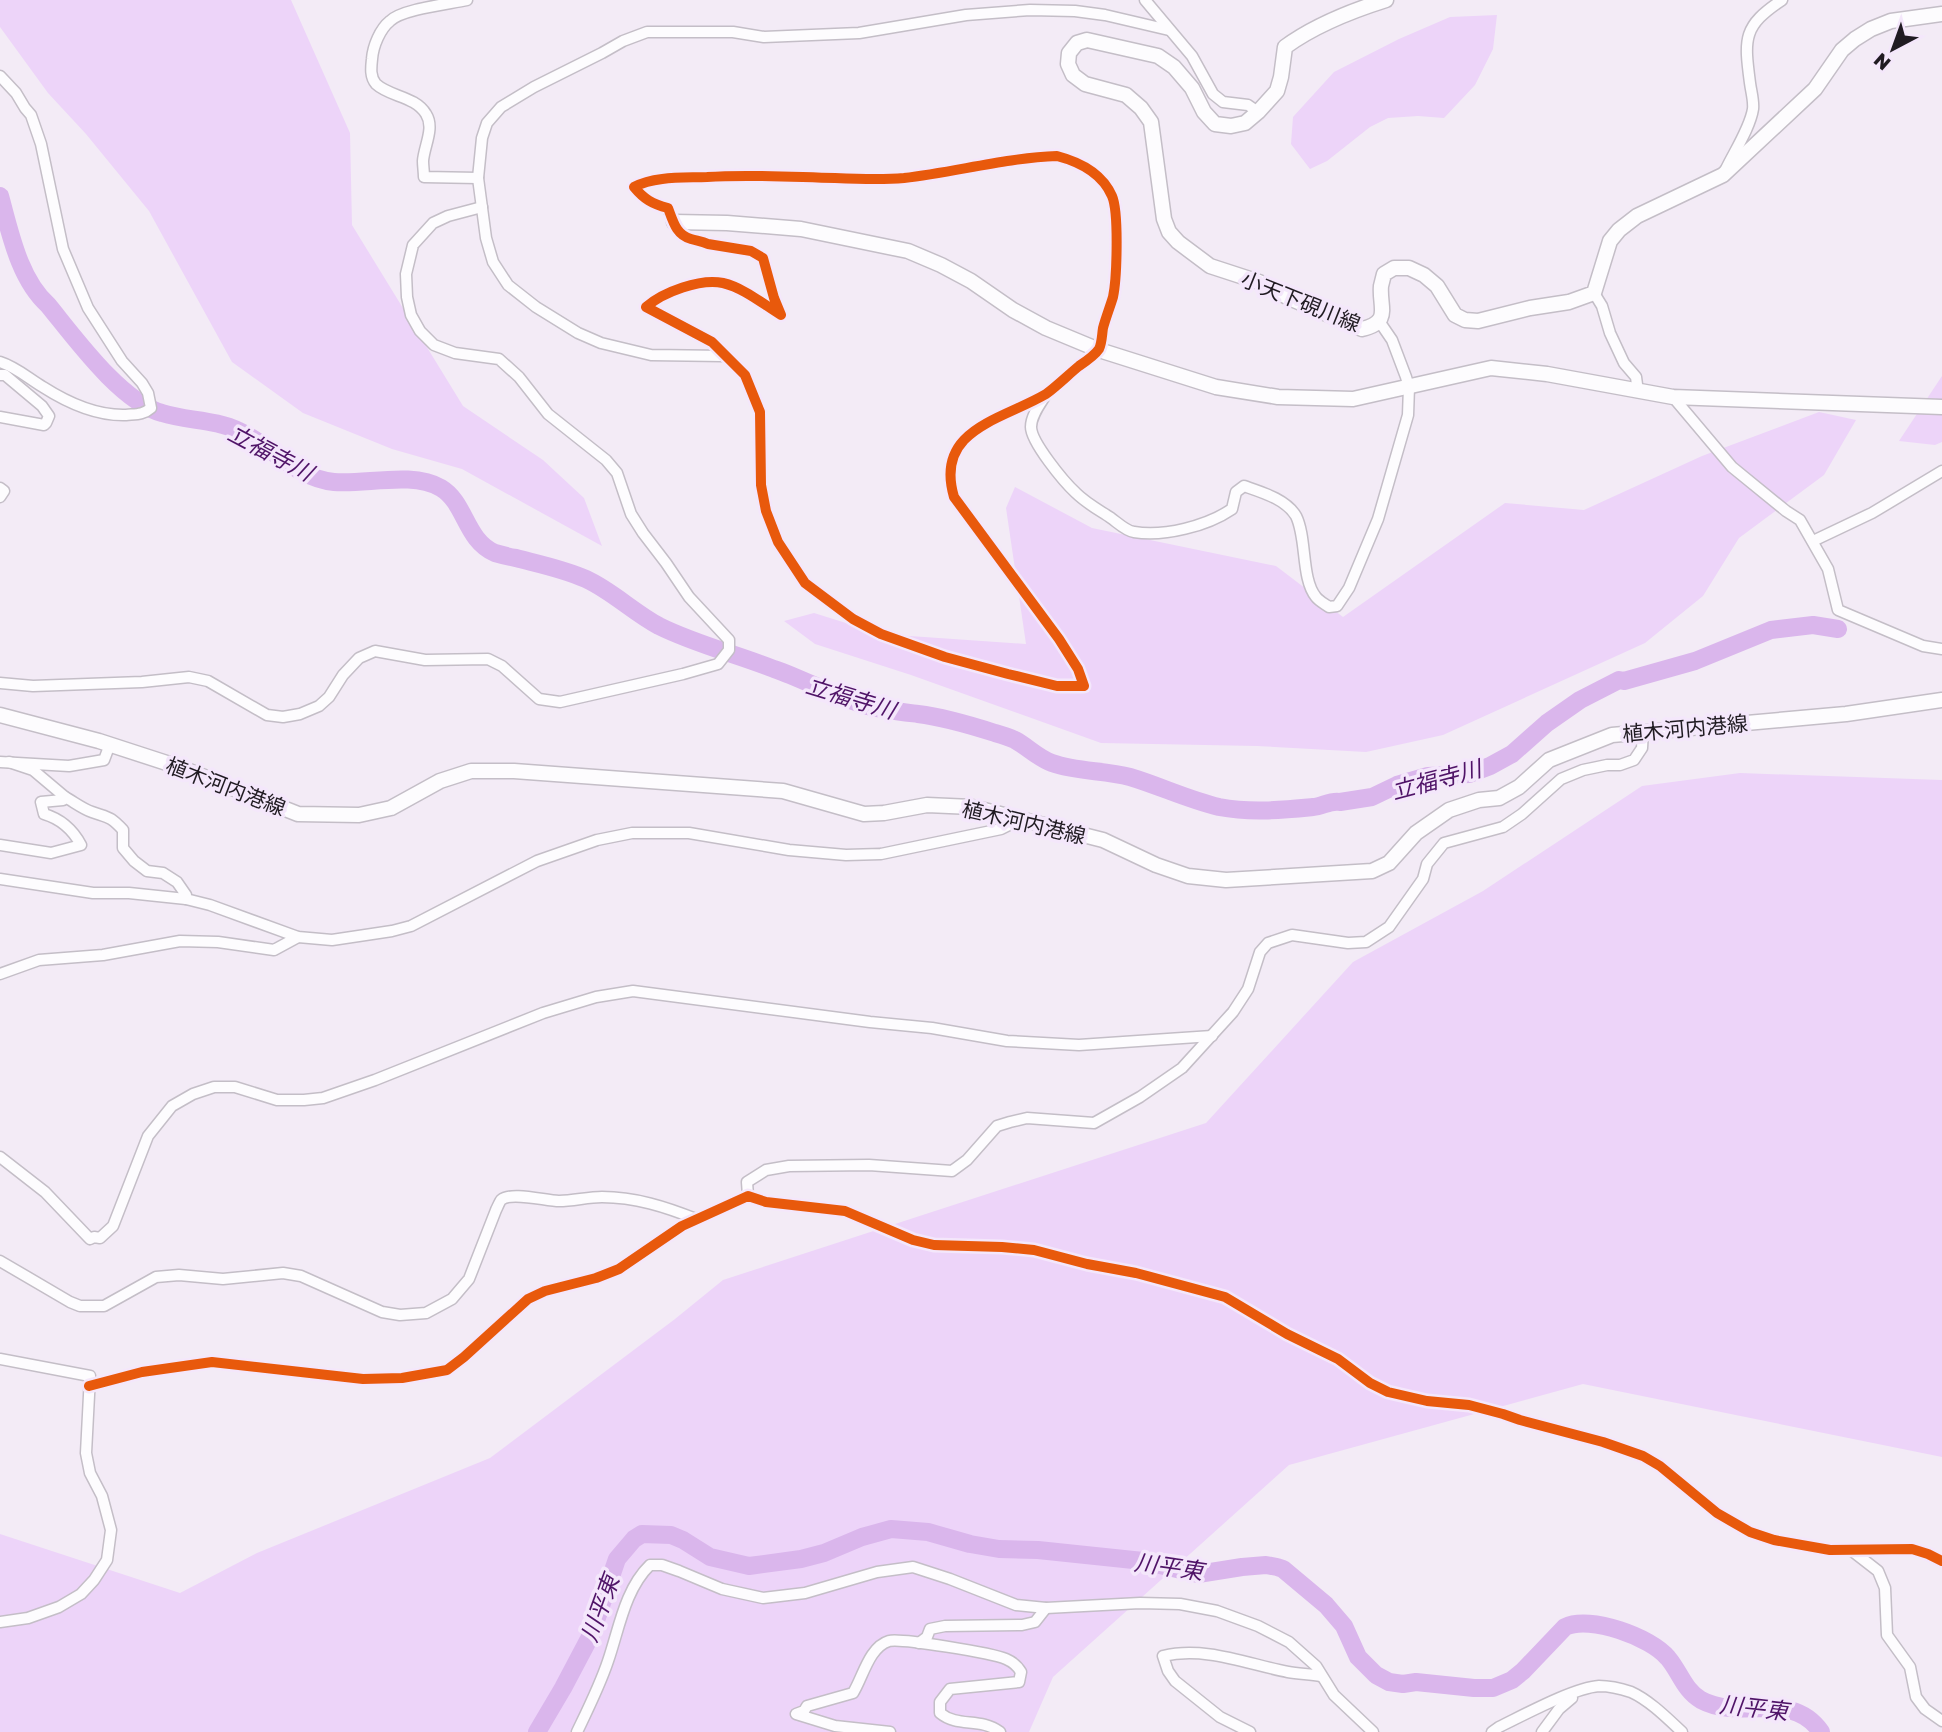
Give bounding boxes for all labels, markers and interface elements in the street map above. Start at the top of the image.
north arrow [1858,14,1928,84]
text: N [1869,49,1895,76]
street label: 小天下硯川線 [1238,265,1364,337]
water label: 立福寺川 [224,418,321,487]
water label: 立福寺川 [803,670,902,725]
street label: 植木河内港線 [1621,710,1749,746]
street label: 植木河内港線 [163,751,289,821]
water label: 立福寺川 [1388,753,1487,804]
street label: 植木河内港線 [960,795,1088,849]
water label: 川平東 [1133,1547,1208,1585]
water label: 川平東 [574,1568,625,1645]
water label: 川平東 [1718,1689,1793,1725]

